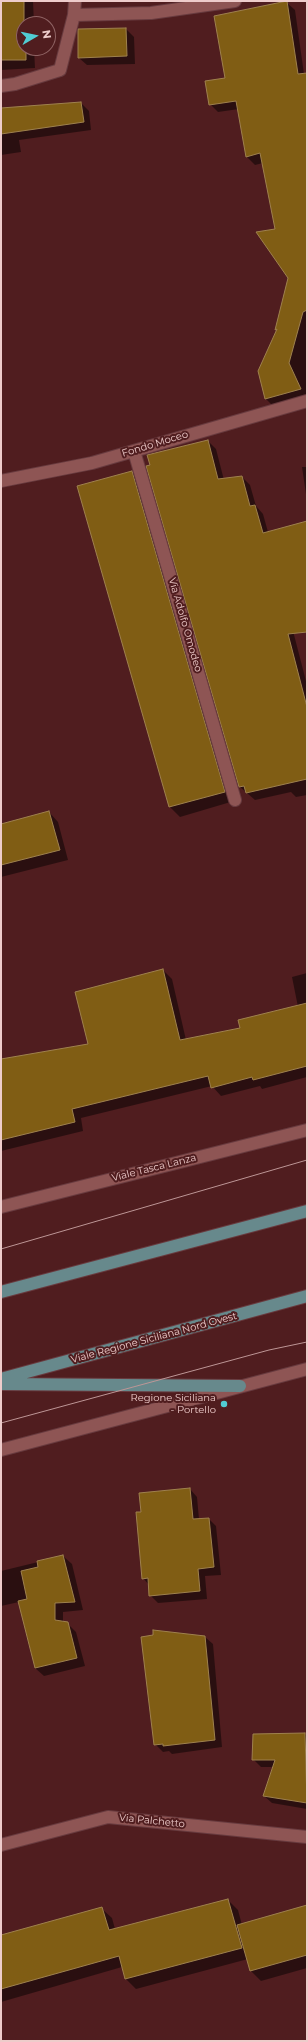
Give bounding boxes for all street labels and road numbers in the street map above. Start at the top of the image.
street label: Fondo Moceo [120,428,190,460]
street label: Via Adolfo Omodeo [166,577,204,673]
street label: Viale Tasca Lanza [110,1152,198,1184]
street label: Viale Regione Siciliana Nord Ovest [70,1310,238,1366]
street label: Via Palchetto [119,1812,185,1830]

